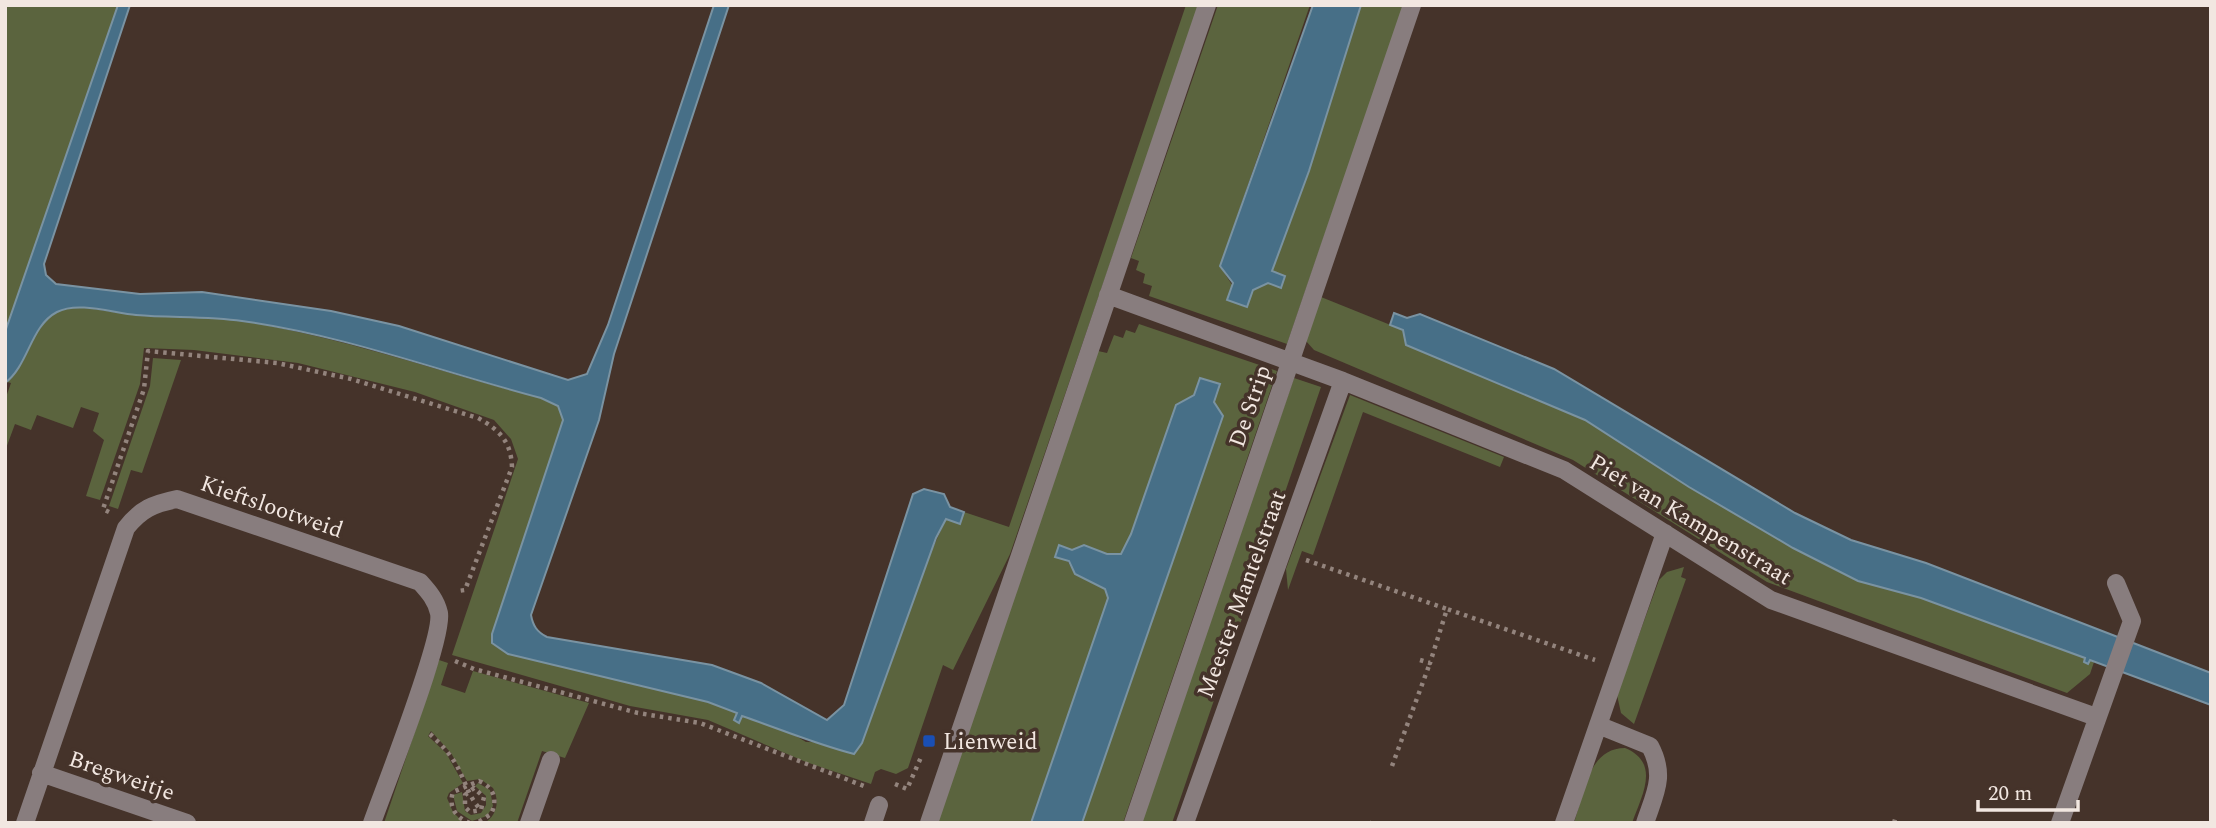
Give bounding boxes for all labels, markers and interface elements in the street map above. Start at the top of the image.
street label: De Strip [1220,361,1281,452]
street label: Piet van Kampenstraat [1582,446,1798,595]
street label: Kieftslootweid [195,467,348,548]
street label: Meester Mantelstraat [1189,486,1296,703]
place label: Lienweid [943,725,1038,760]
marker: Lienweid [921,733,937,749]
street label: Bregweitje [64,742,179,811]
scale bar [1978,768,2078,812]
text: 20 m [1988,778,2032,810]

